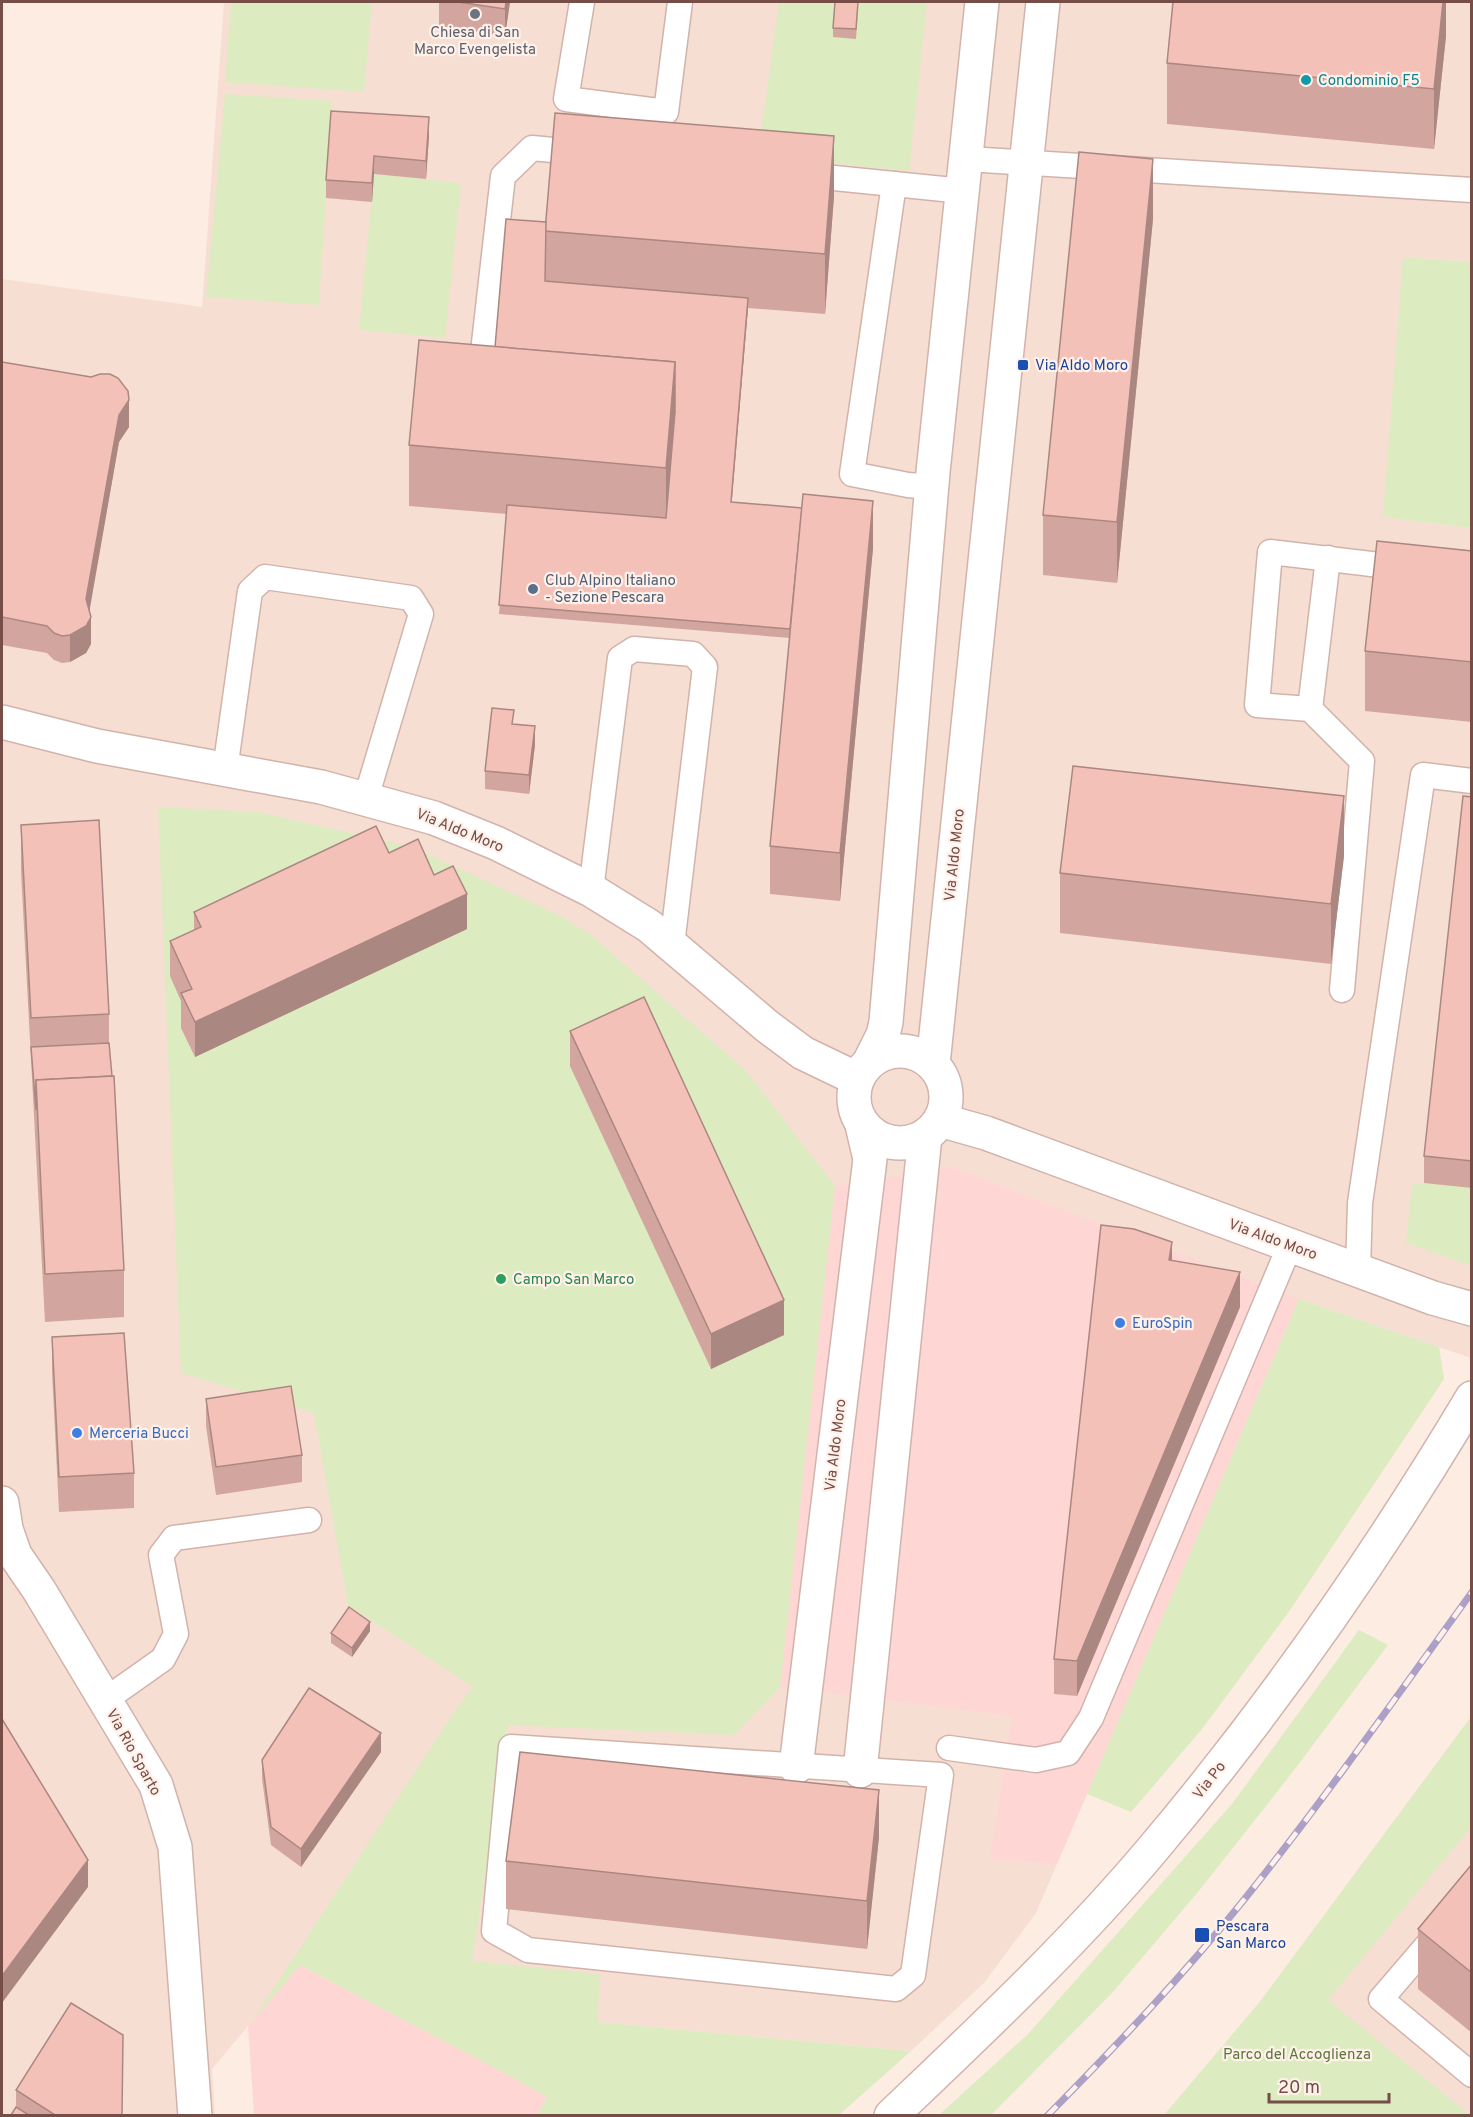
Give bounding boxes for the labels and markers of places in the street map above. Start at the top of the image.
marker: Chiesa di San Marco Evengelista [468,7,482,21]
place label: Chiesa di San Marco Evengelista [414,24,536,60]
place label: Condominio F5 [1318,72,1420,91]
marker: Condominio F5 [1299,73,1313,87]
place label: Via Aldo Moro [1035,357,1128,376]
marker: Via Aldo Moro [1016,358,1030,372]
place label: Club Alpino Italiano - Sezione Pescara [545,572,676,608]
marker: Club Alpino Italiano - Sezione Pescara [526,582,540,596]
place label: Campo San Marco [513,1271,634,1290]
marker: Campo San Marco [494,1272,508,1286]
place label: EuroSpin [1132,1315,1193,1334]
marker: EuroSpin [1113,1316,1127,1330]
place label: Merceria Bucci [89,1425,189,1444]
marker: Merceria Bucci [70,1426,84,1440]
place label: Pescara San Marco [1216,1918,1286,1954]
marker: Pescara San Marco [1193,1926,1211,1944]

